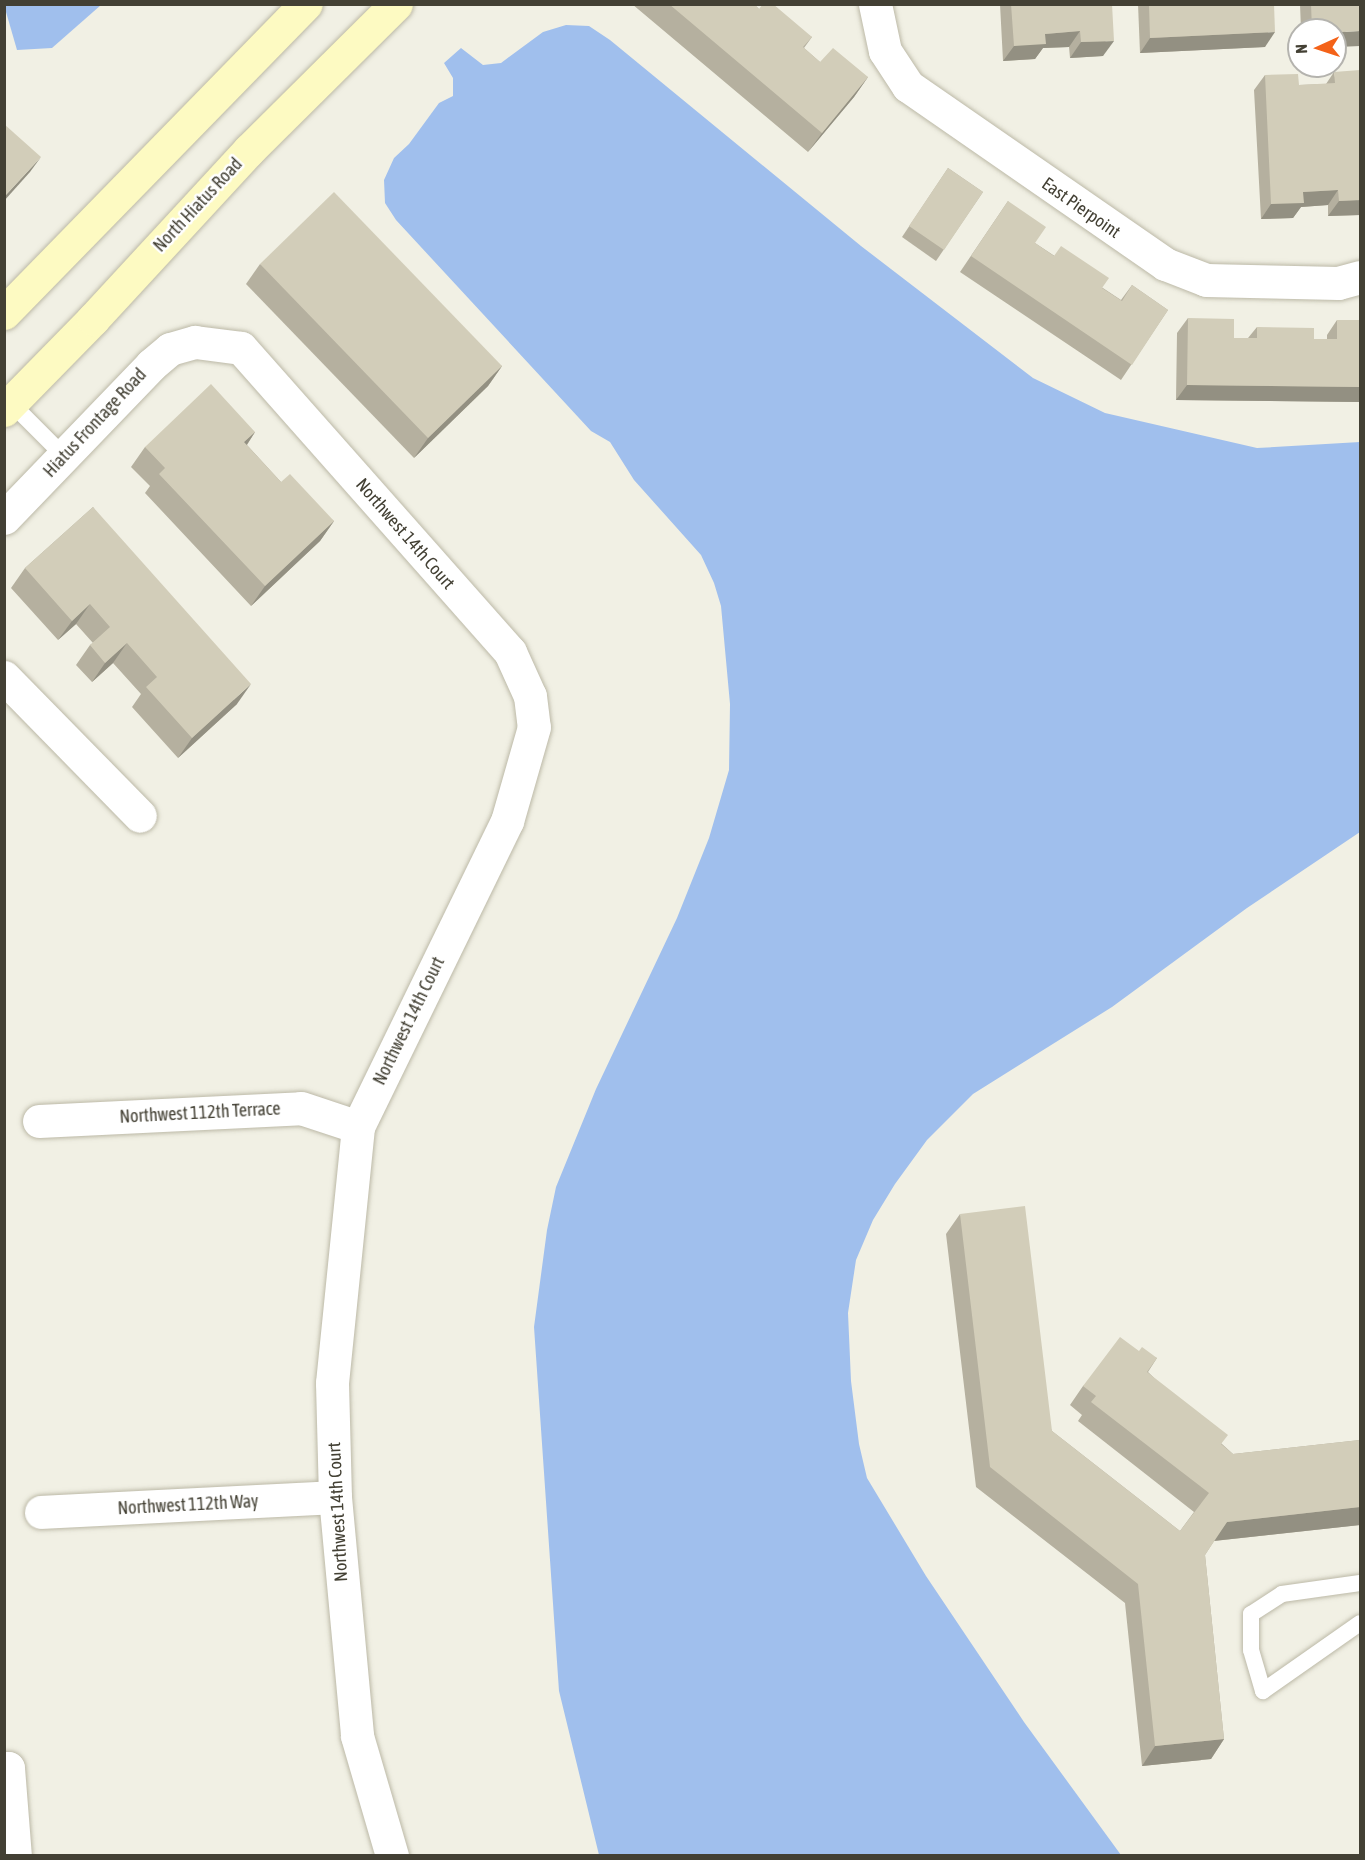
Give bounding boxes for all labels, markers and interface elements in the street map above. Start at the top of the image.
north arrow [1287,18,1347,78]
text: N [1292,44,1310,54]
street label: North Hiatus Road [149,154,247,256]
street label: East Pierpoint [1037,173,1125,243]
street label: Hiatus Frontage Road [39,364,151,482]
street label: Northwest 14th Court [351,474,459,594]
street label: Northwest 14th Court [369,953,449,1089]
street label: Northwest 112th Terrace [119,1098,281,1128]
street label: Northwest 14th Court [324,1442,352,1582]
street label: Northwest 112th Way [117,1491,259,1519]

